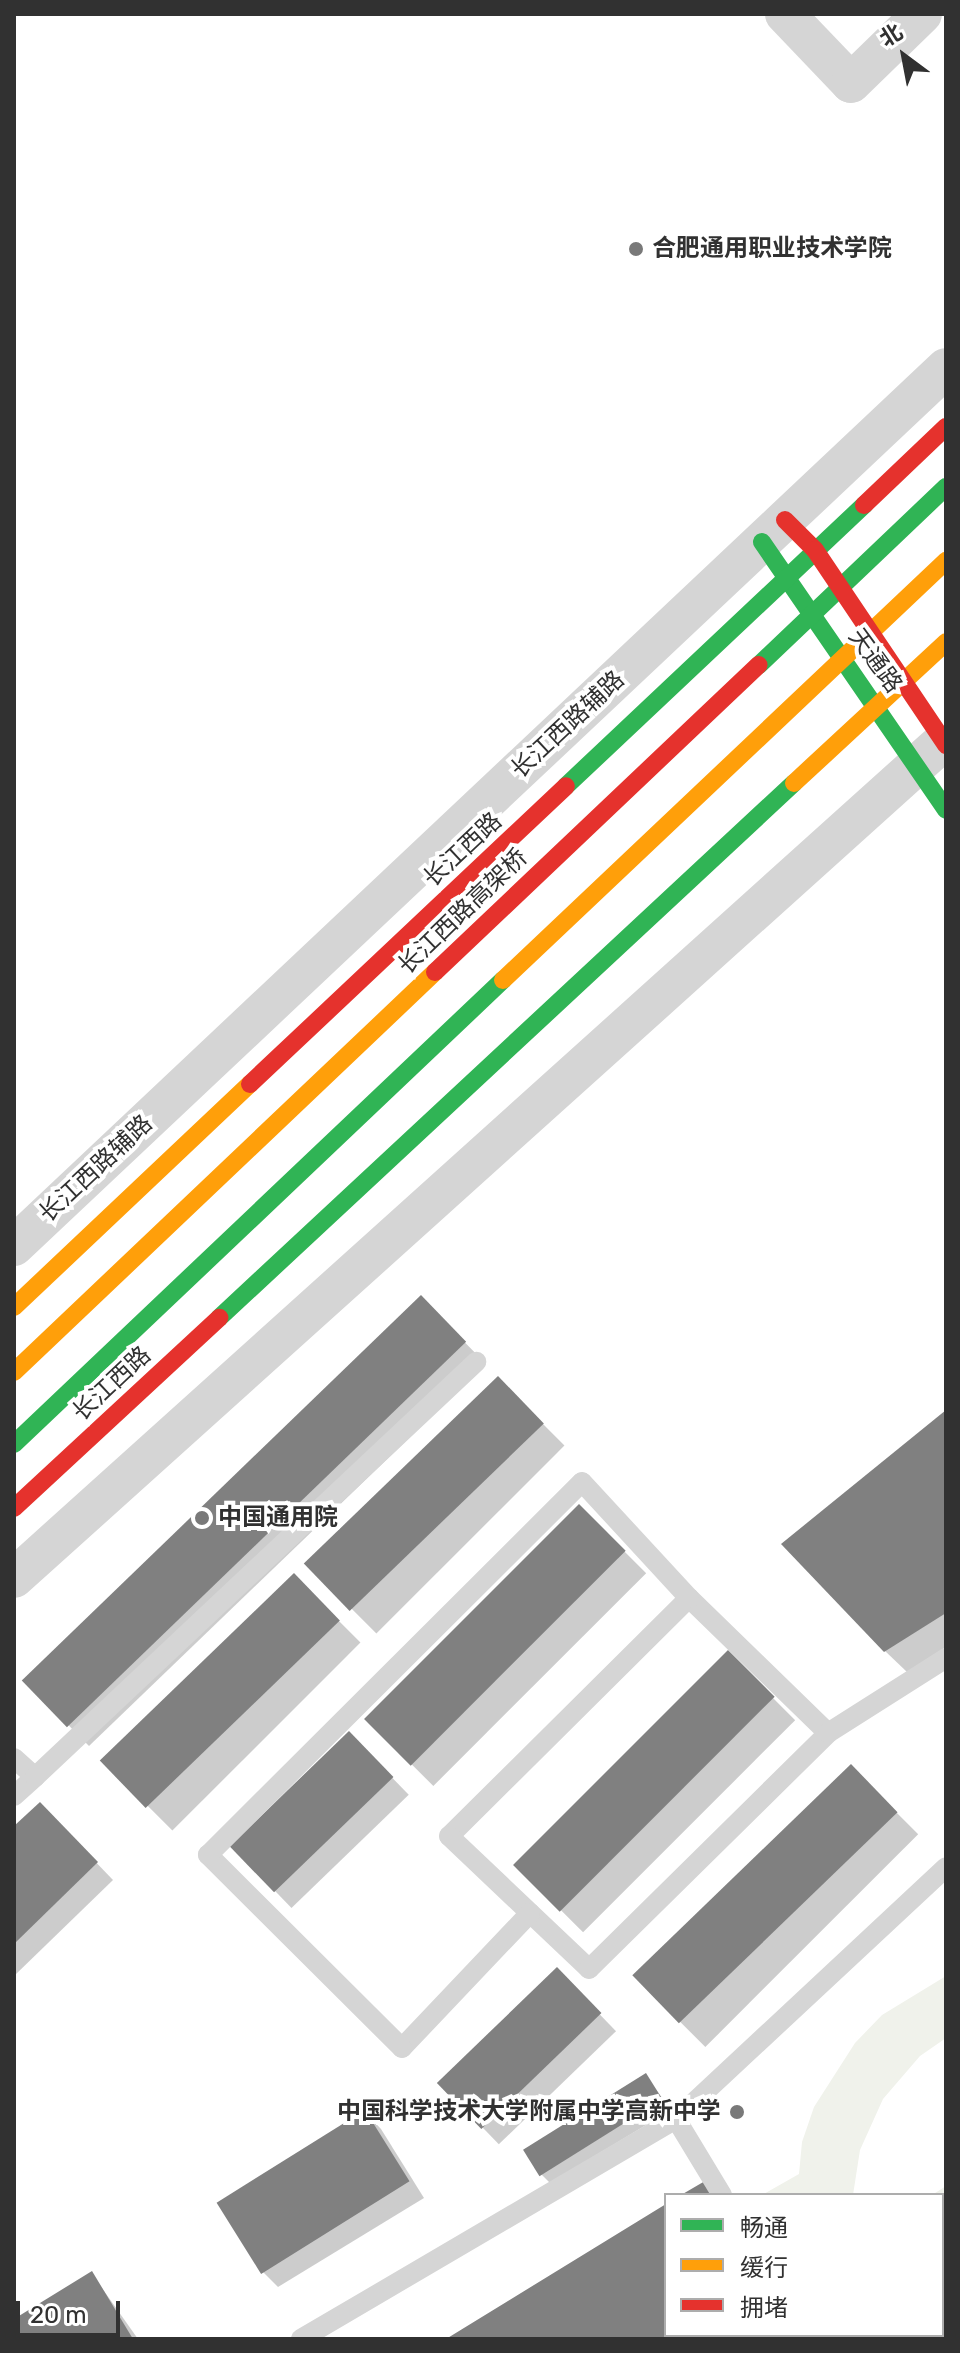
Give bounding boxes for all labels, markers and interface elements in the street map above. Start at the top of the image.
north arrow [864,16,944,96]
text: 北 [875,18,907,53]
place label: 合肥通用职业技术学院 [652,235,892,263]
marker: 合肥通用职业技术学院 [627,240,645,258]
street label: 天通路 [842,623,908,699]
street label: 长江西路辅路 [506,665,630,785]
street label: 长江西路 [418,807,508,893]
street label: 长江西路高架桥 [393,843,533,981]
street label: 长江西路辅路 [34,1109,158,1229]
street label: 长江西路 [67,1341,157,1427]
place label: 中国通用院 [218,1504,338,1532]
marker: 中国通用院 [193,1509,211,1527]
place label: 中国科学技术大学附属中学高新中学 [337,2098,721,2126]
marker: 中国科学技术大学附属中学高新中学 [728,2103,746,2121]
legend [664,2193,944,2337]
text: 畅通 [740,2214,788,2242]
text: 缓行 [740,2254,788,2282]
scale bar [20,2285,124,2335]
text: 拥堵 [740,2294,788,2322]
text: 20 m [30,2301,87,2329]

